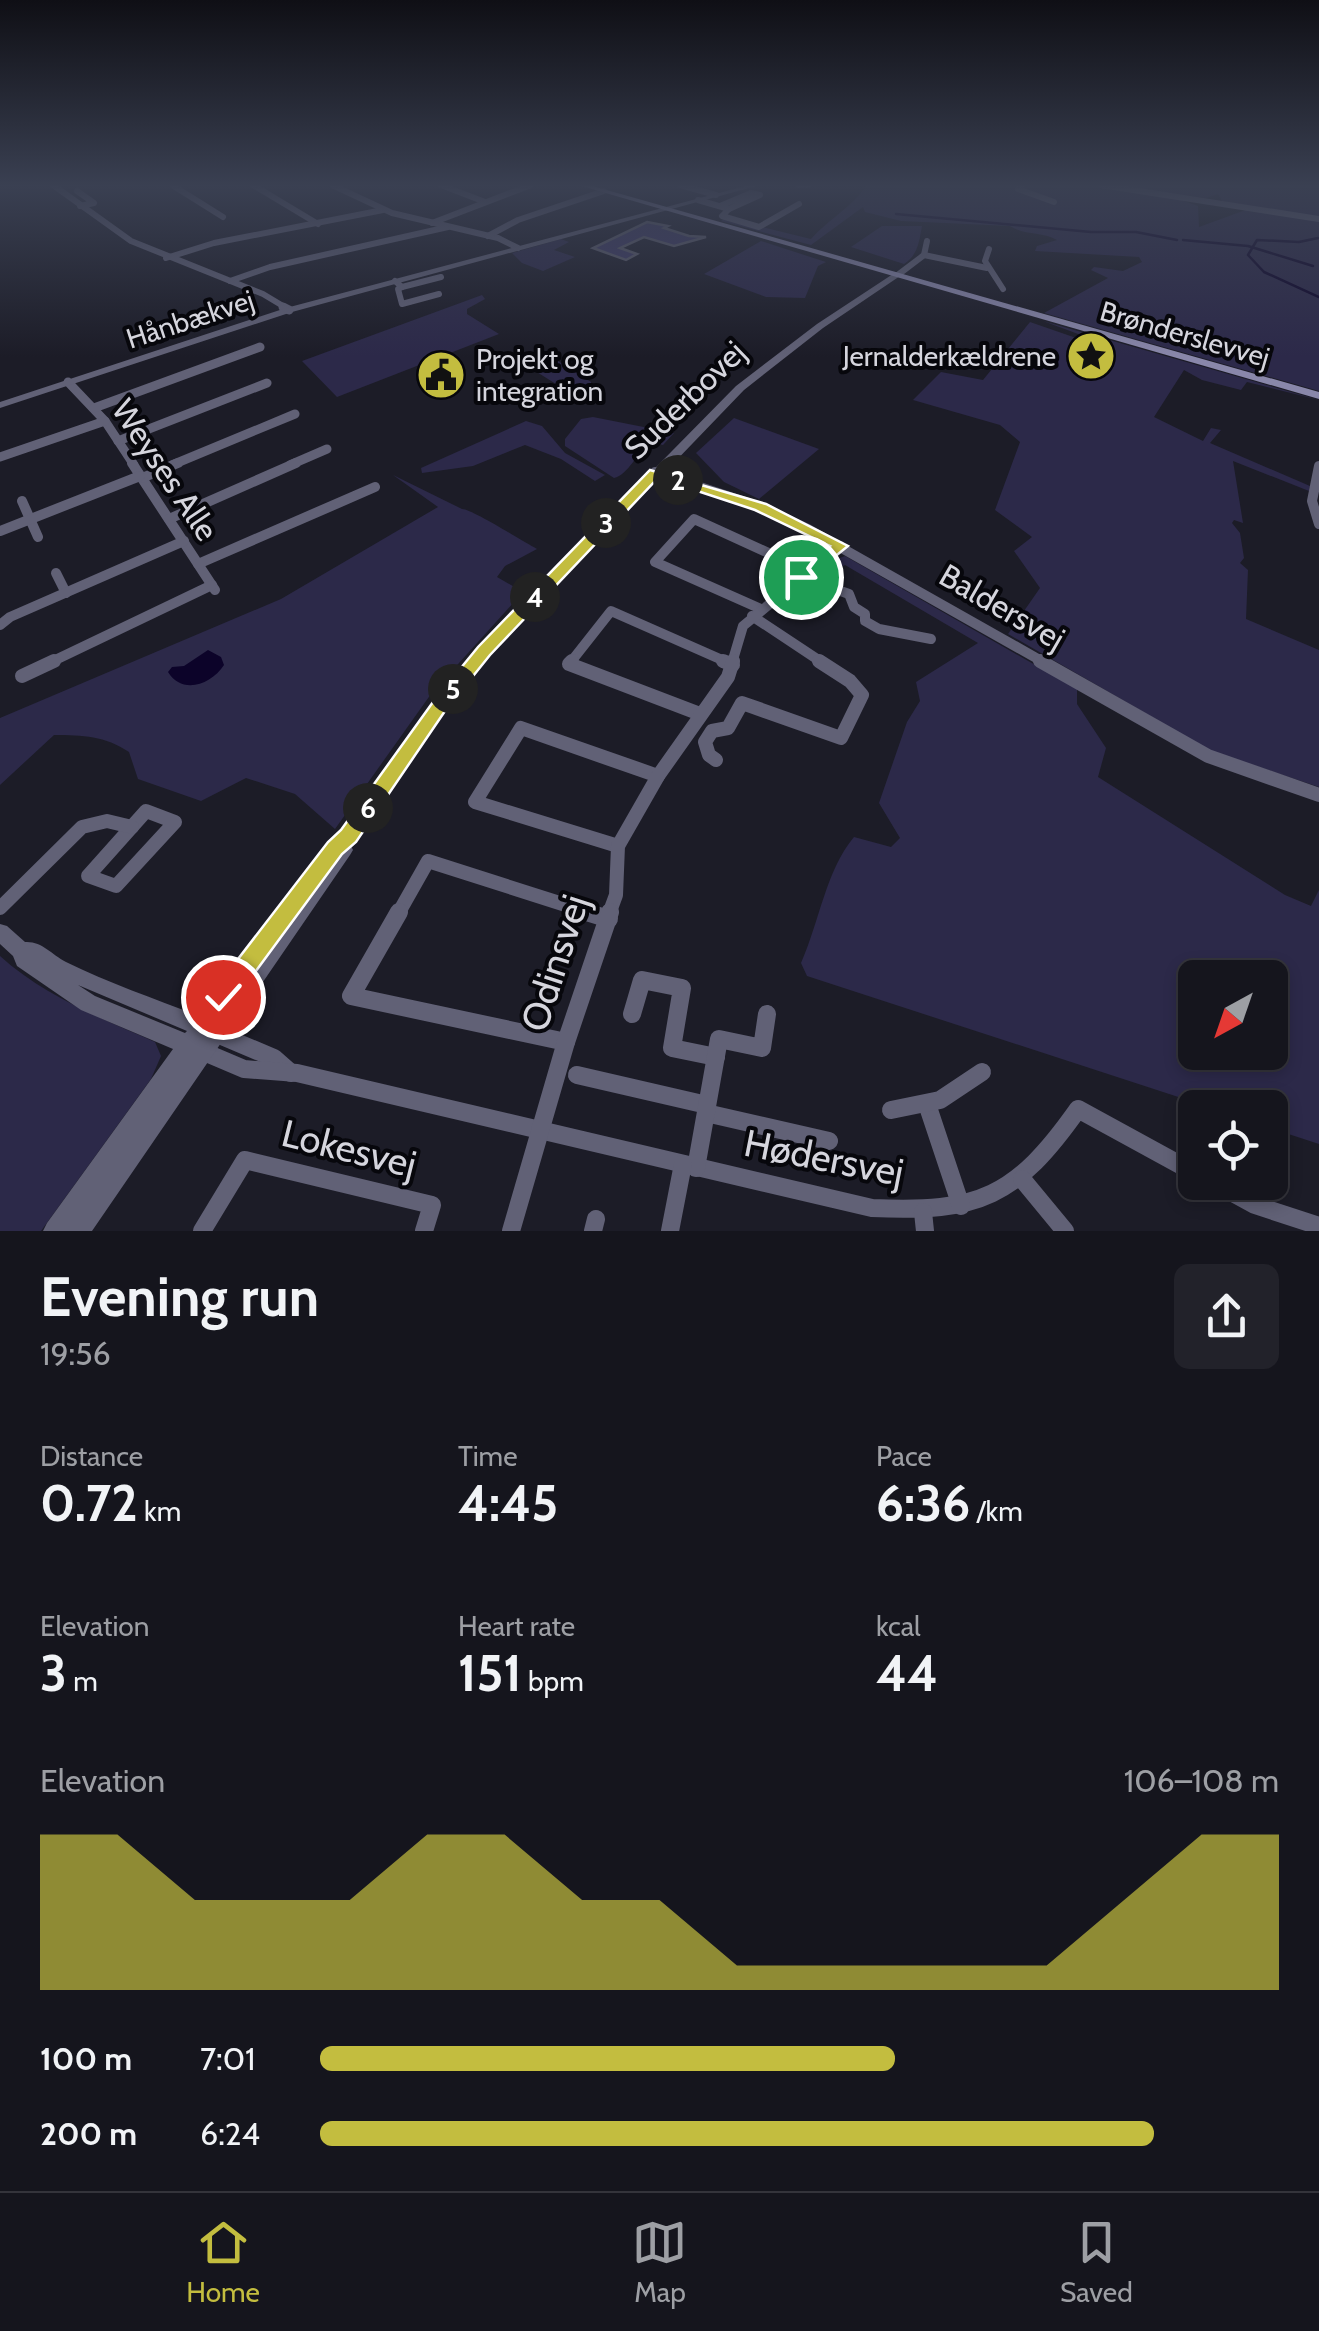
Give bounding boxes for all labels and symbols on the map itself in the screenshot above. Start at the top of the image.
street label: Hånbækvej [122,282,258,356]
street label: Brønderslevvej [1096,294,1274,374]
place icon: Jernalderkældrene [1065,330,1117,382]
street label: Suderbovej [616,332,753,467]
place label: Jernalderkældrene [842,339,1056,373]
place label: Projekt og integration [476,342,603,408]
public building icon: Projekt og integration [415,349,467,401]
street label: Weyses Alle [104,392,227,548]
pin: 2 [653,455,703,505]
pin: 3 [581,498,631,548]
pin [759,535,844,620]
street label: Baldersvej [933,555,1072,658]
pin: 4 [510,572,560,622]
pin: 5 [428,664,478,714]
pin: 6 [343,783,393,833]
street label: Odinsvej [510,889,599,1037]
pin [181,955,266,1040]
north arrow [1178,960,1288,1070]
street label: Lokesvej [277,1109,421,1188]
street label: Hødersvej [740,1119,908,1196]

